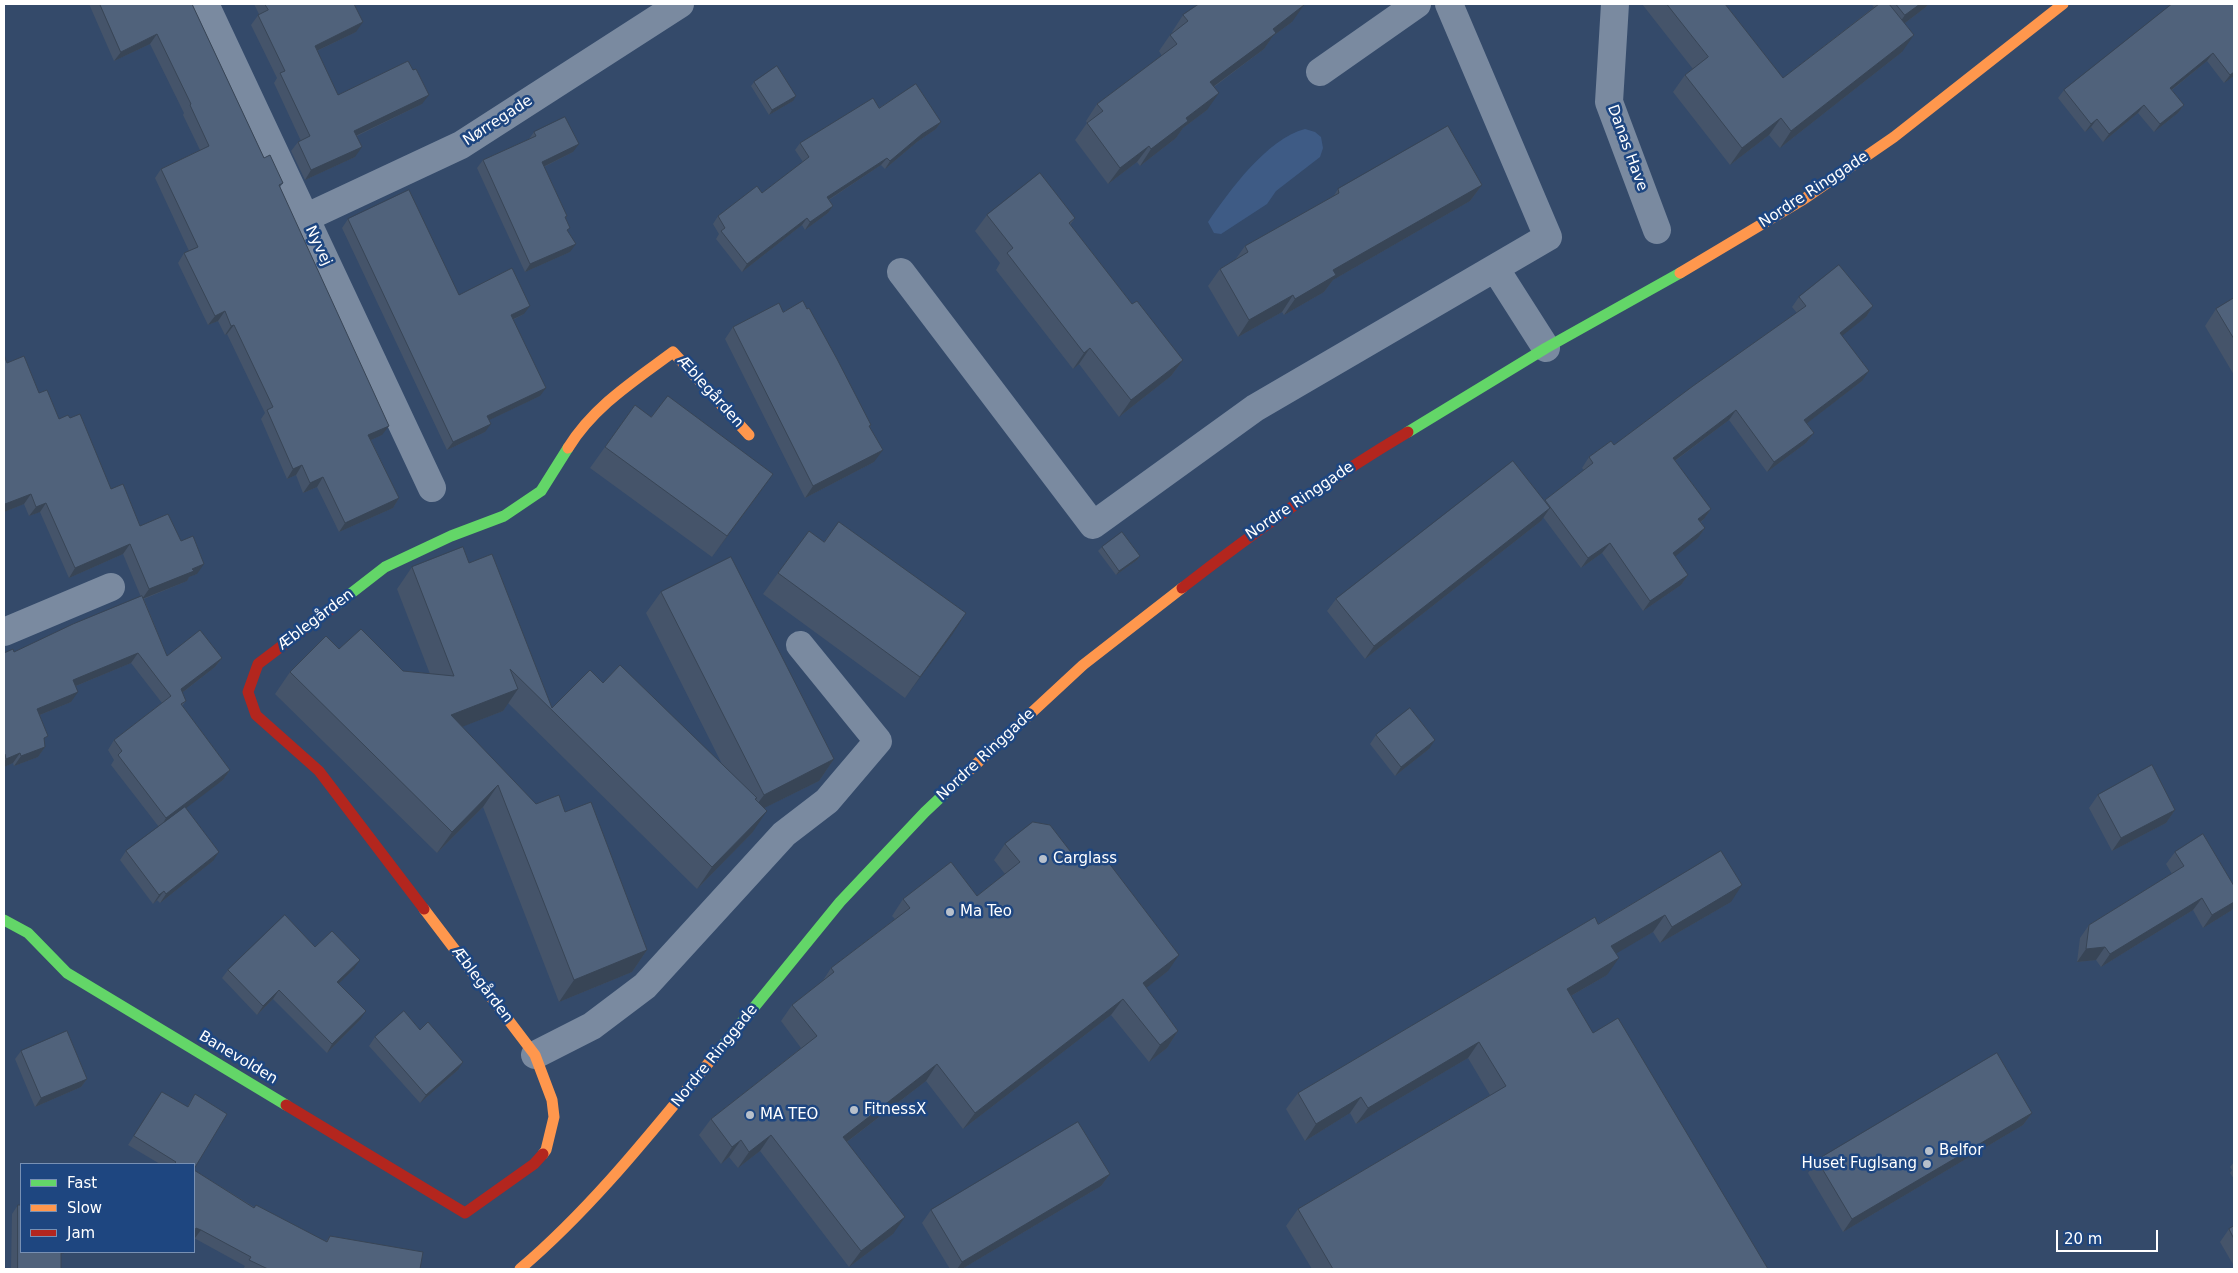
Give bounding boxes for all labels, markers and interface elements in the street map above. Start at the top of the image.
street label: Nørregade [460,92,536,150]
street label: Danas Have [1603,102,1651,194]
street label: Nordre Ringgade [1756,148,1872,232]
street label: Nyvej [301,223,335,269]
street label: Æblegården [673,352,747,432]
street label: Nordre Ringgade [1242,458,1358,544]
street label: Æblegården [274,586,358,654]
street label: Nordre Ringgade [934,705,1038,805]
place label: Carglass [1053,850,1117,868]
marker: Carglass [1037,853,1049,865]
place label: Ma Teo [960,903,1012,921]
marker: Ma Teo [944,906,956,918]
street label: Æblegården [448,943,516,1027]
street label: Nordre Ringgade [668,1001,762,1111]
street label: Banevolden [195,1027,281,1089]
place label: FitnessX [864,1101,926,1119]
marker: FitnessX [848,1104,860,1116]
place label: MA TEO [760,1106,818,1124]
marker: MA TEO [744,1109,756,1121]
place label: Belfor [1939,1142,1983,1160]
marker: Belfor [1923,1145,1935,1157]
place label: Huset Fuglsang [1801,1155,1917,1173]
marker: Huset Fuglsang [1921,1158,1933,1170]
legend [20,1163,195,1253]
text: Fast [67,1174,97,1192]
text: Slow [67,1199,102,1217]
scale bar [2058,1220,2160,1252]
text: Jam [67,1224,95,1242]
text: 20 m [2064,1230,2102,1248]

